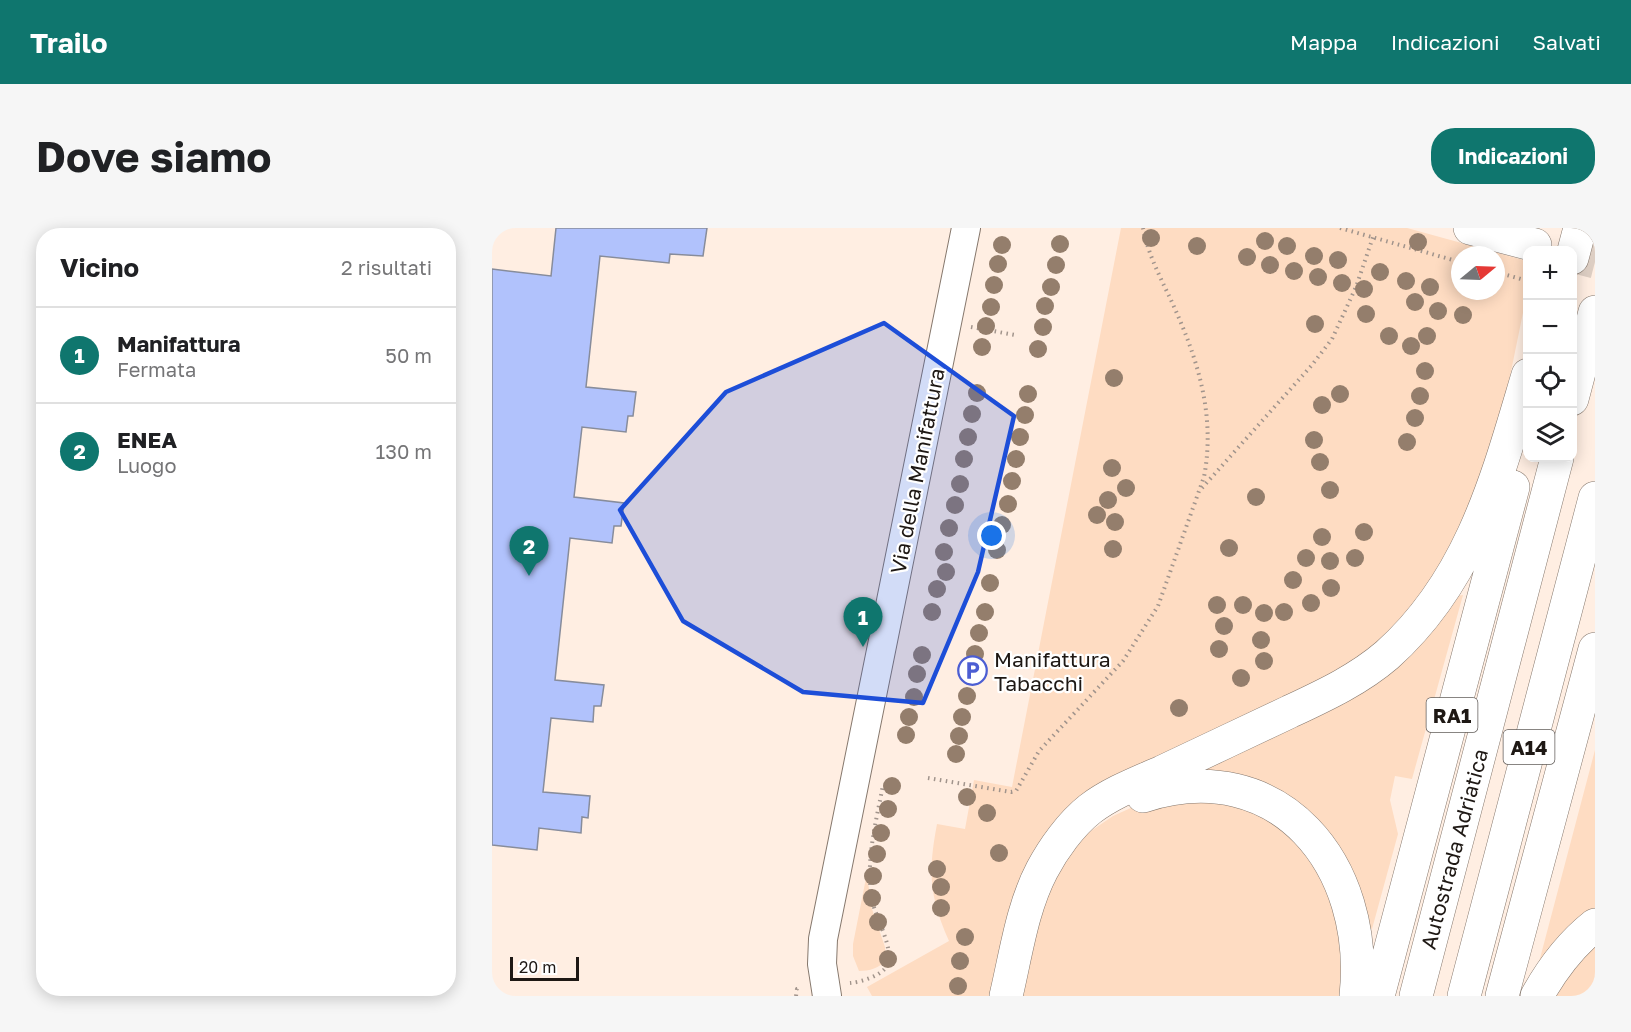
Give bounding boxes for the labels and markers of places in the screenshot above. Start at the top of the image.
pin: 2 [510,526,549,576]
pin: 1 [844,598,883,647]
place label: Manifattura Tabacchi [994,646,1111,696]
parking icon: Manifattura Tabacchi [957,655,989,687]

